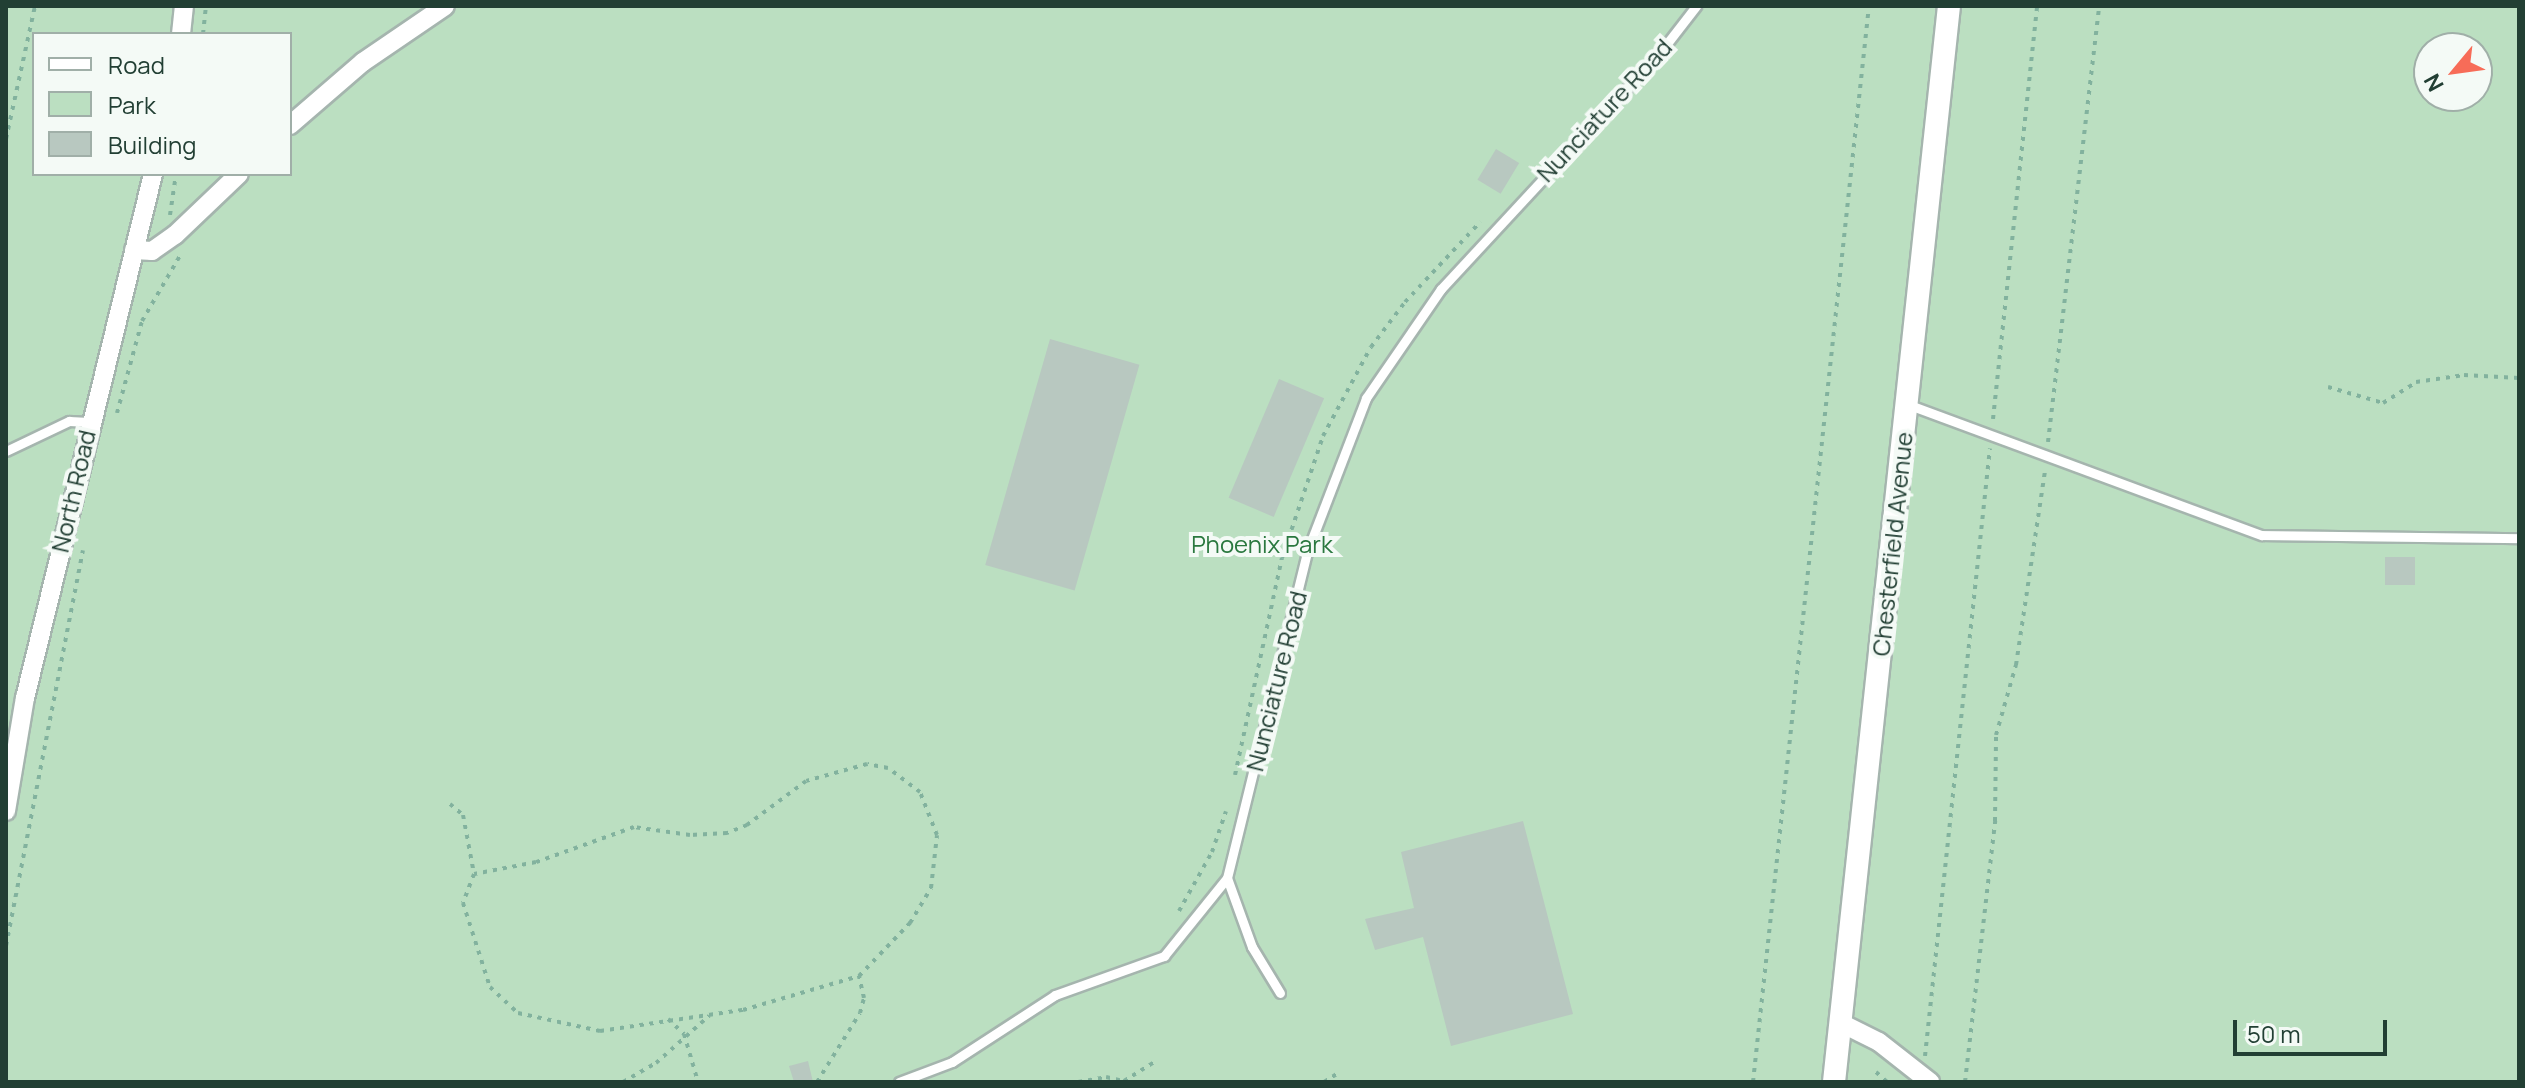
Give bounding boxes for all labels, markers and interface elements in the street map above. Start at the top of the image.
legend [32,32,292,176]
north arrow [2413,32,2493,112]
street label: Nunciature Road [1530,33,1678,187]
text: Road [108,48,165,81]
text: N [2417,68,2451,97]
text: Park [108,88,156,121]
text: Building [108,128,196,161]
street label: North Road [45,427,101,555]
street label: Chesterfield Avenue [1866,431,1918,657]
park label: Phoenix Park [1191,530,1333,558]
street label: Nunciature Road [1240,588,1312,774]
scale bar [2237,1004,2391,1054]
text: 50 m [2247,1017,2301,1050]

